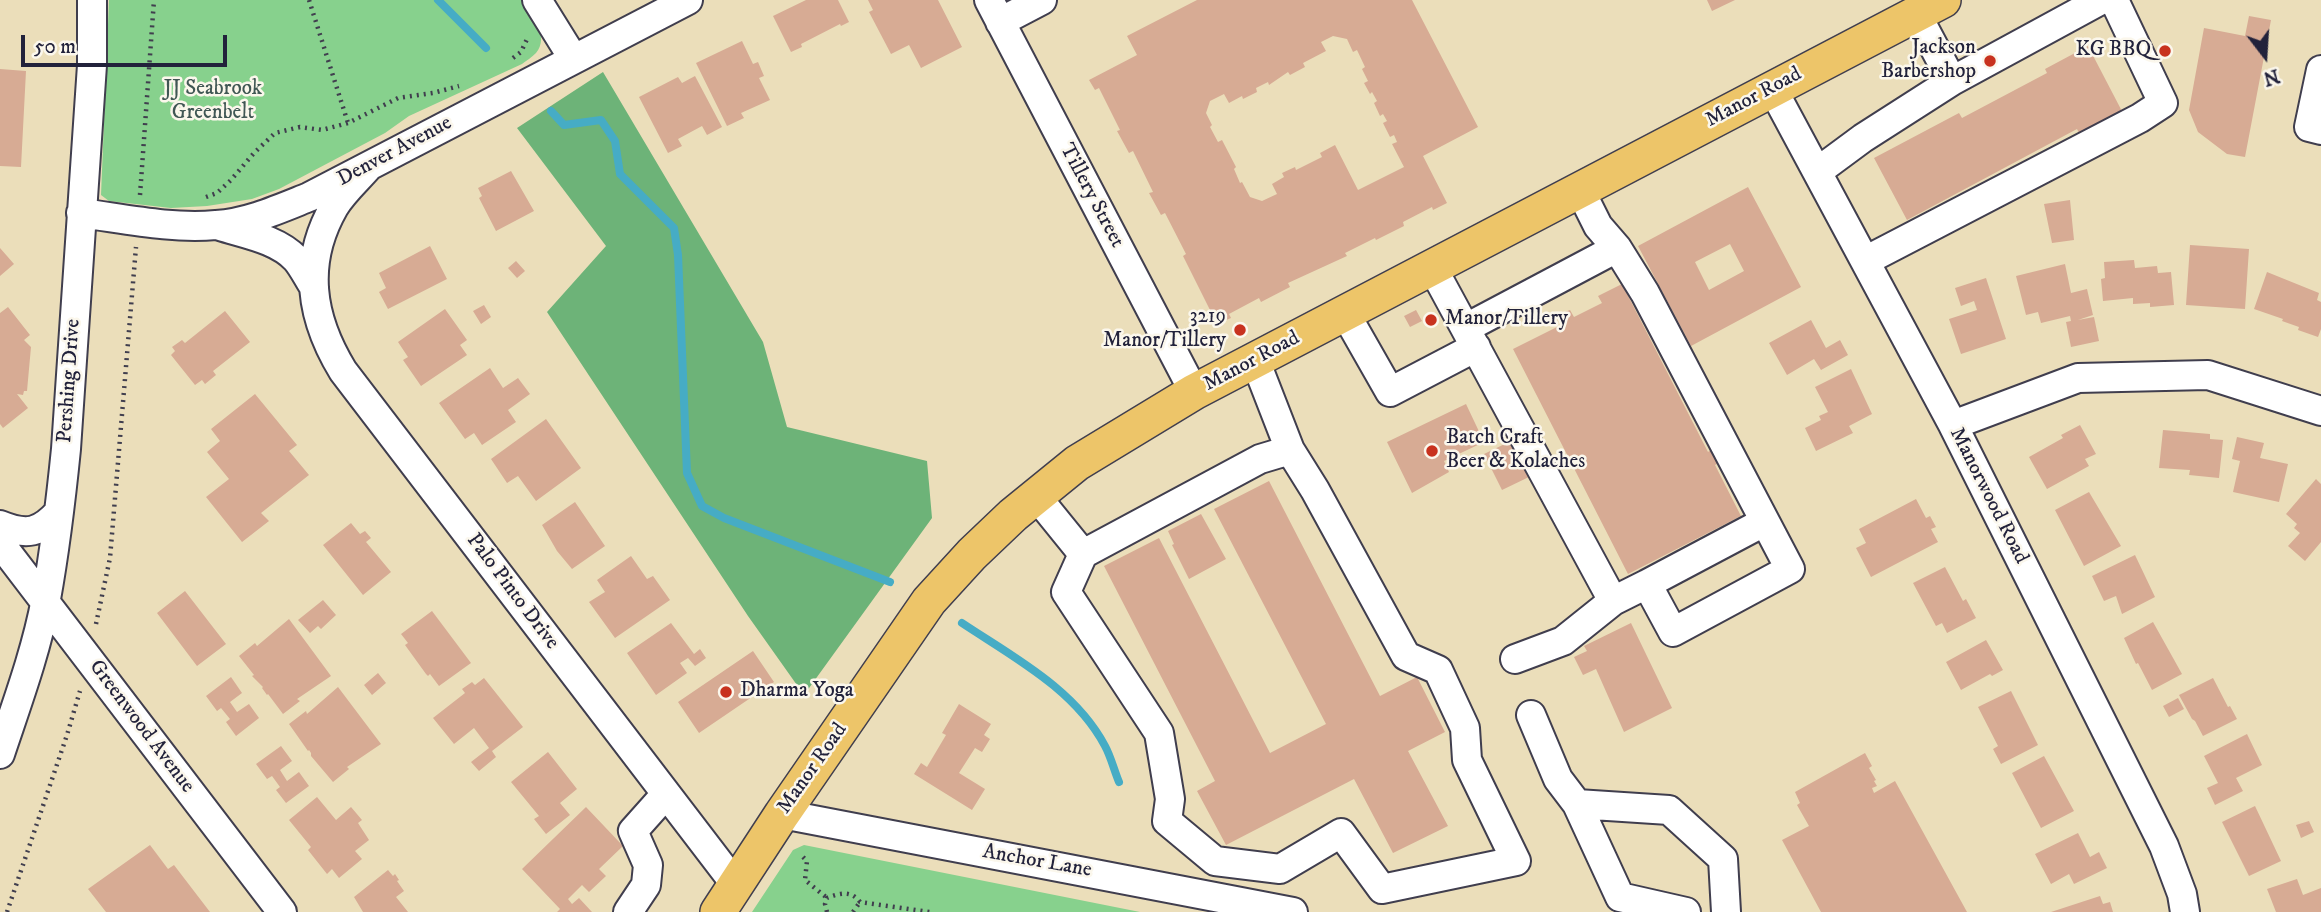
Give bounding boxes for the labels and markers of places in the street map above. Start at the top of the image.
place label: Jackson Barbershop [1881,36,1976,86]
place label: KG BBQ [2075,38,2151,64]
marker: KG BBQ [2157,43,2173,59]
marker: Jackson Barbershop [1982,53,1998,69]
place label: 3219 Manor/Tillery [1103,305,1226,355]
place label: Manor/Tillery [1445,307,1568,333]
marker: Manor/Tillery [1423,312,1439,328]
marker: 3219 Manor/Tillery [1232,322,1248,338]
place label: Batch Craft Beer & Kolaches [1446,426,1585,476]
marker: Batch Craft Beer & Kolaches [1424,443,1440,459]
place label: Dharma Yoga [740,679,854,705]
marker: Dharma Yoga [718,684,734,700]

